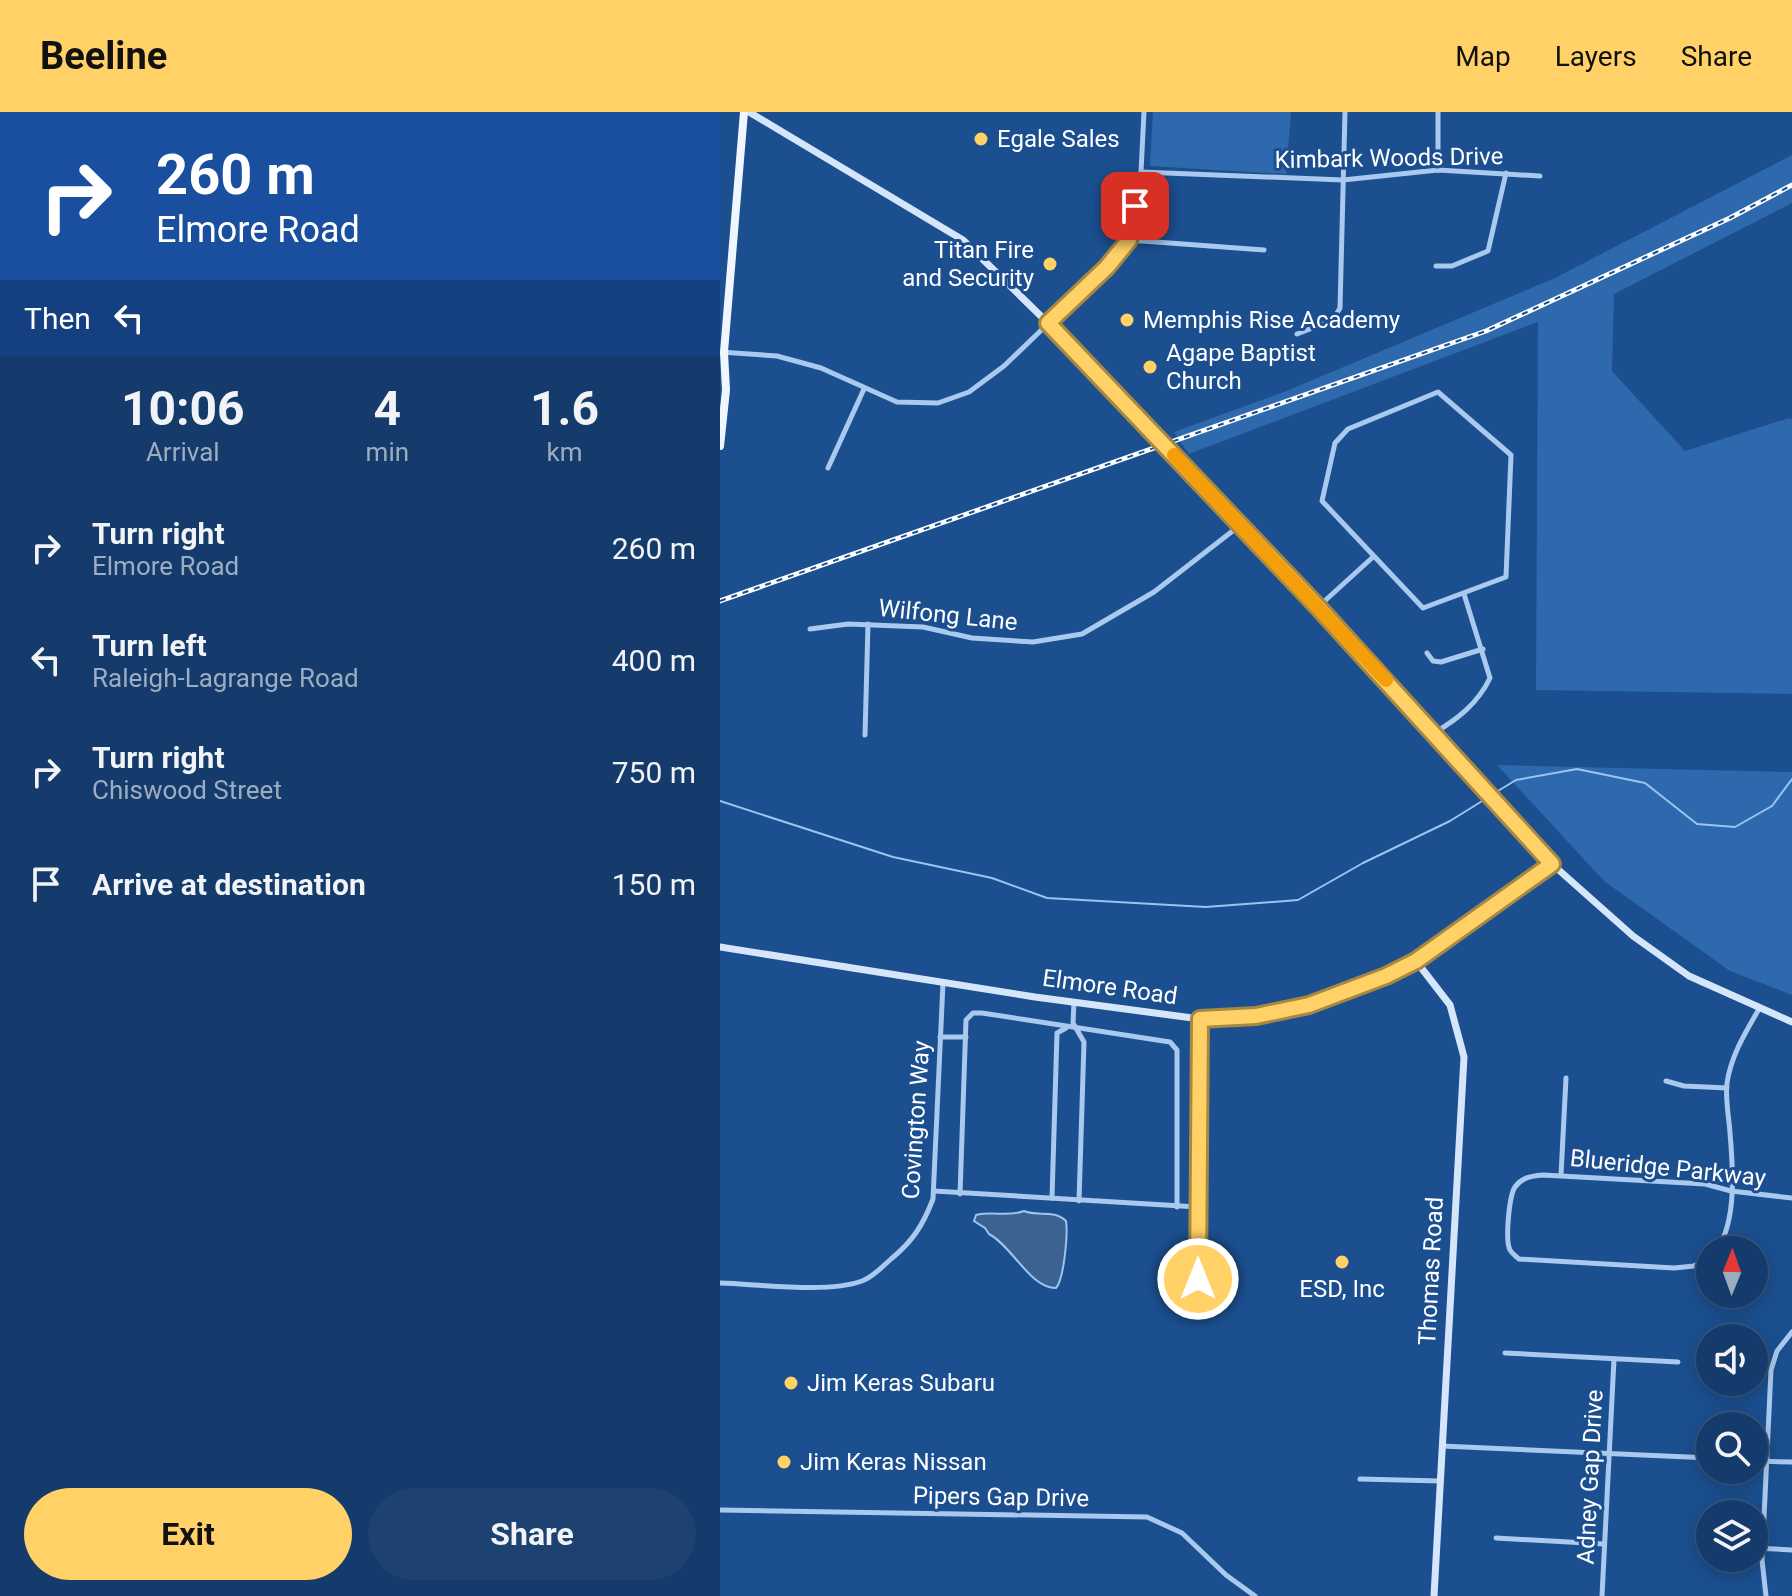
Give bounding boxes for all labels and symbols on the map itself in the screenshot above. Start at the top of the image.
place label: Egale Sales [997,125,1120,153]
marker: Egale Sales [972,130,990,148]
street label: Kimbark Woods Drive [1274,142,1504,174]
pin [1101,172,1169,240]
place label: Titan Fire and Security [902,236,1035,292]
marker: Titan Fire and Security [1041,255,1059,273]
place label: Memphis Rise Academy [1143,306,1401,334]
marker: Memphis Rise Academy [1118,311,1136,329]
place label: Agape Baptist Church [1166,339,1316,395]
marker: Agape Baptist Church [1141,358,1159,376]
street label: Wilfong Lane [877,594,1019,636]
street label: Elmore Road [1041,964,1179,1010]
street label: Covington Way [896,1039,936,1200]
street label: Blueridge Parkway [1569,1144,1768,1192]
street label: Thomas Road [1413,1196,1449,1346]
north arrow [1696,1236,1768,1308]
position arrow [1156,1237,1240,1321]
marker: ESD, Inc [1333,1253,1351,1271]
place label: ESD, Inc [1299,1275,1385,1303]
place label: Jim Keras Subaru [807,1369,995,1397]
marker: Jim Keras Subaru [782,1374,800,1392]
street label: Adney Gap Drive [1571,1389,1609,1565]
place label: Jim Keras Nissan [800,1448,987,1476]
marker: Jim Keras Nissan [775,1453,793,1471]
street label: Pipers Gap Drive [913,1481,1089,1513]

